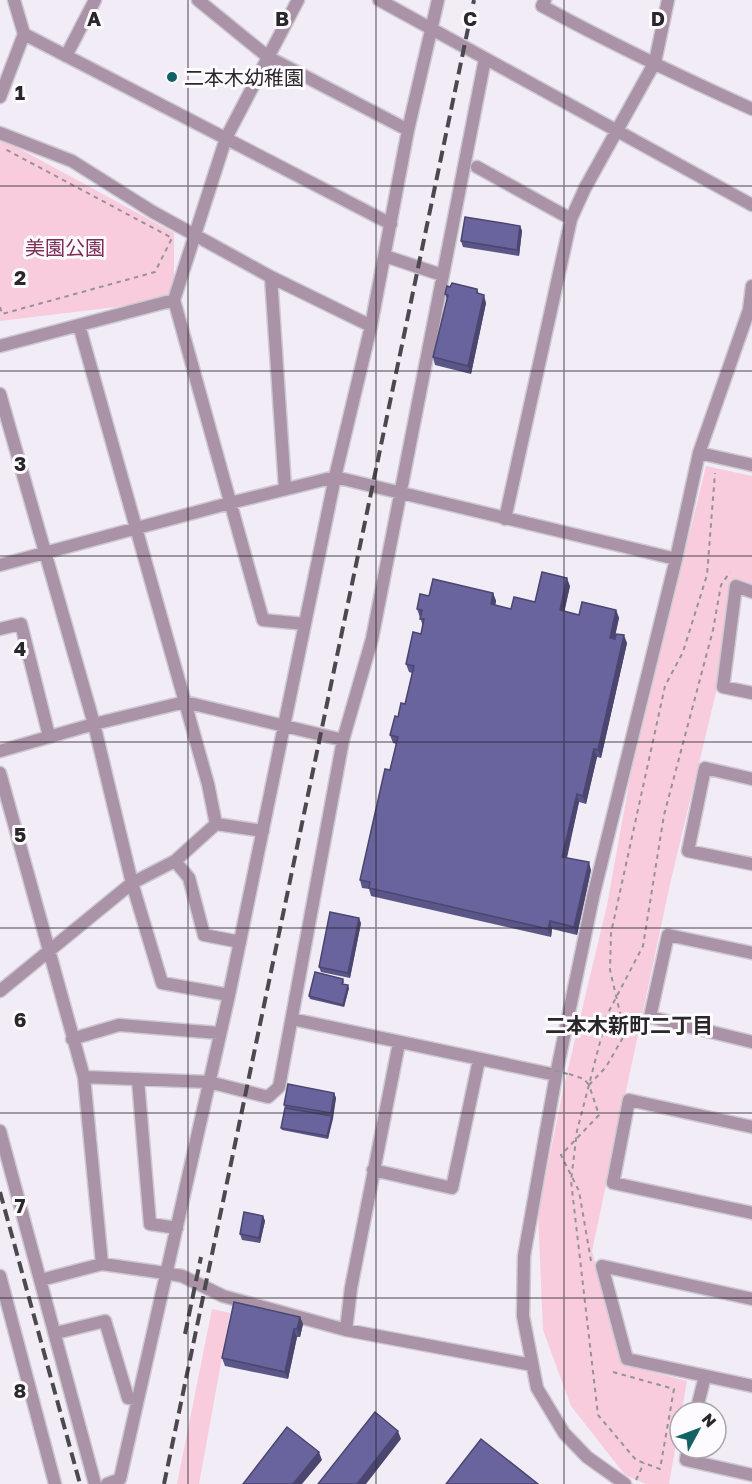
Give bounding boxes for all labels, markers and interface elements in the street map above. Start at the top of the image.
text: A [87,6,101,30]
text: B [275,6,289,30]
text: C [463,6,477,30]
text: D [651,6,665,30]
place label: 二本木幼稚園 [184,65,304,89]
marker: 二本木幼稚園 [165,70,179,84]
text: 1 [15,80,25,104]
park label: 美園公園 [25,235,105,259]
text: 2 [14,265,26,289]
text: 3 [14,451,26,475]
text: 4 [14,636,26,660]
text: 5 [14,822,26,846]
text: 6 [14,1007,26,1031]
district label: 二本木新町二丁目 [545,1012,713,1038]
text: 7 [15,1193,26,1217]
text: 8 [14,1378,26,1402]
north arrow [668,1400,728,1460]
text: N [698,1409,721,1431]

